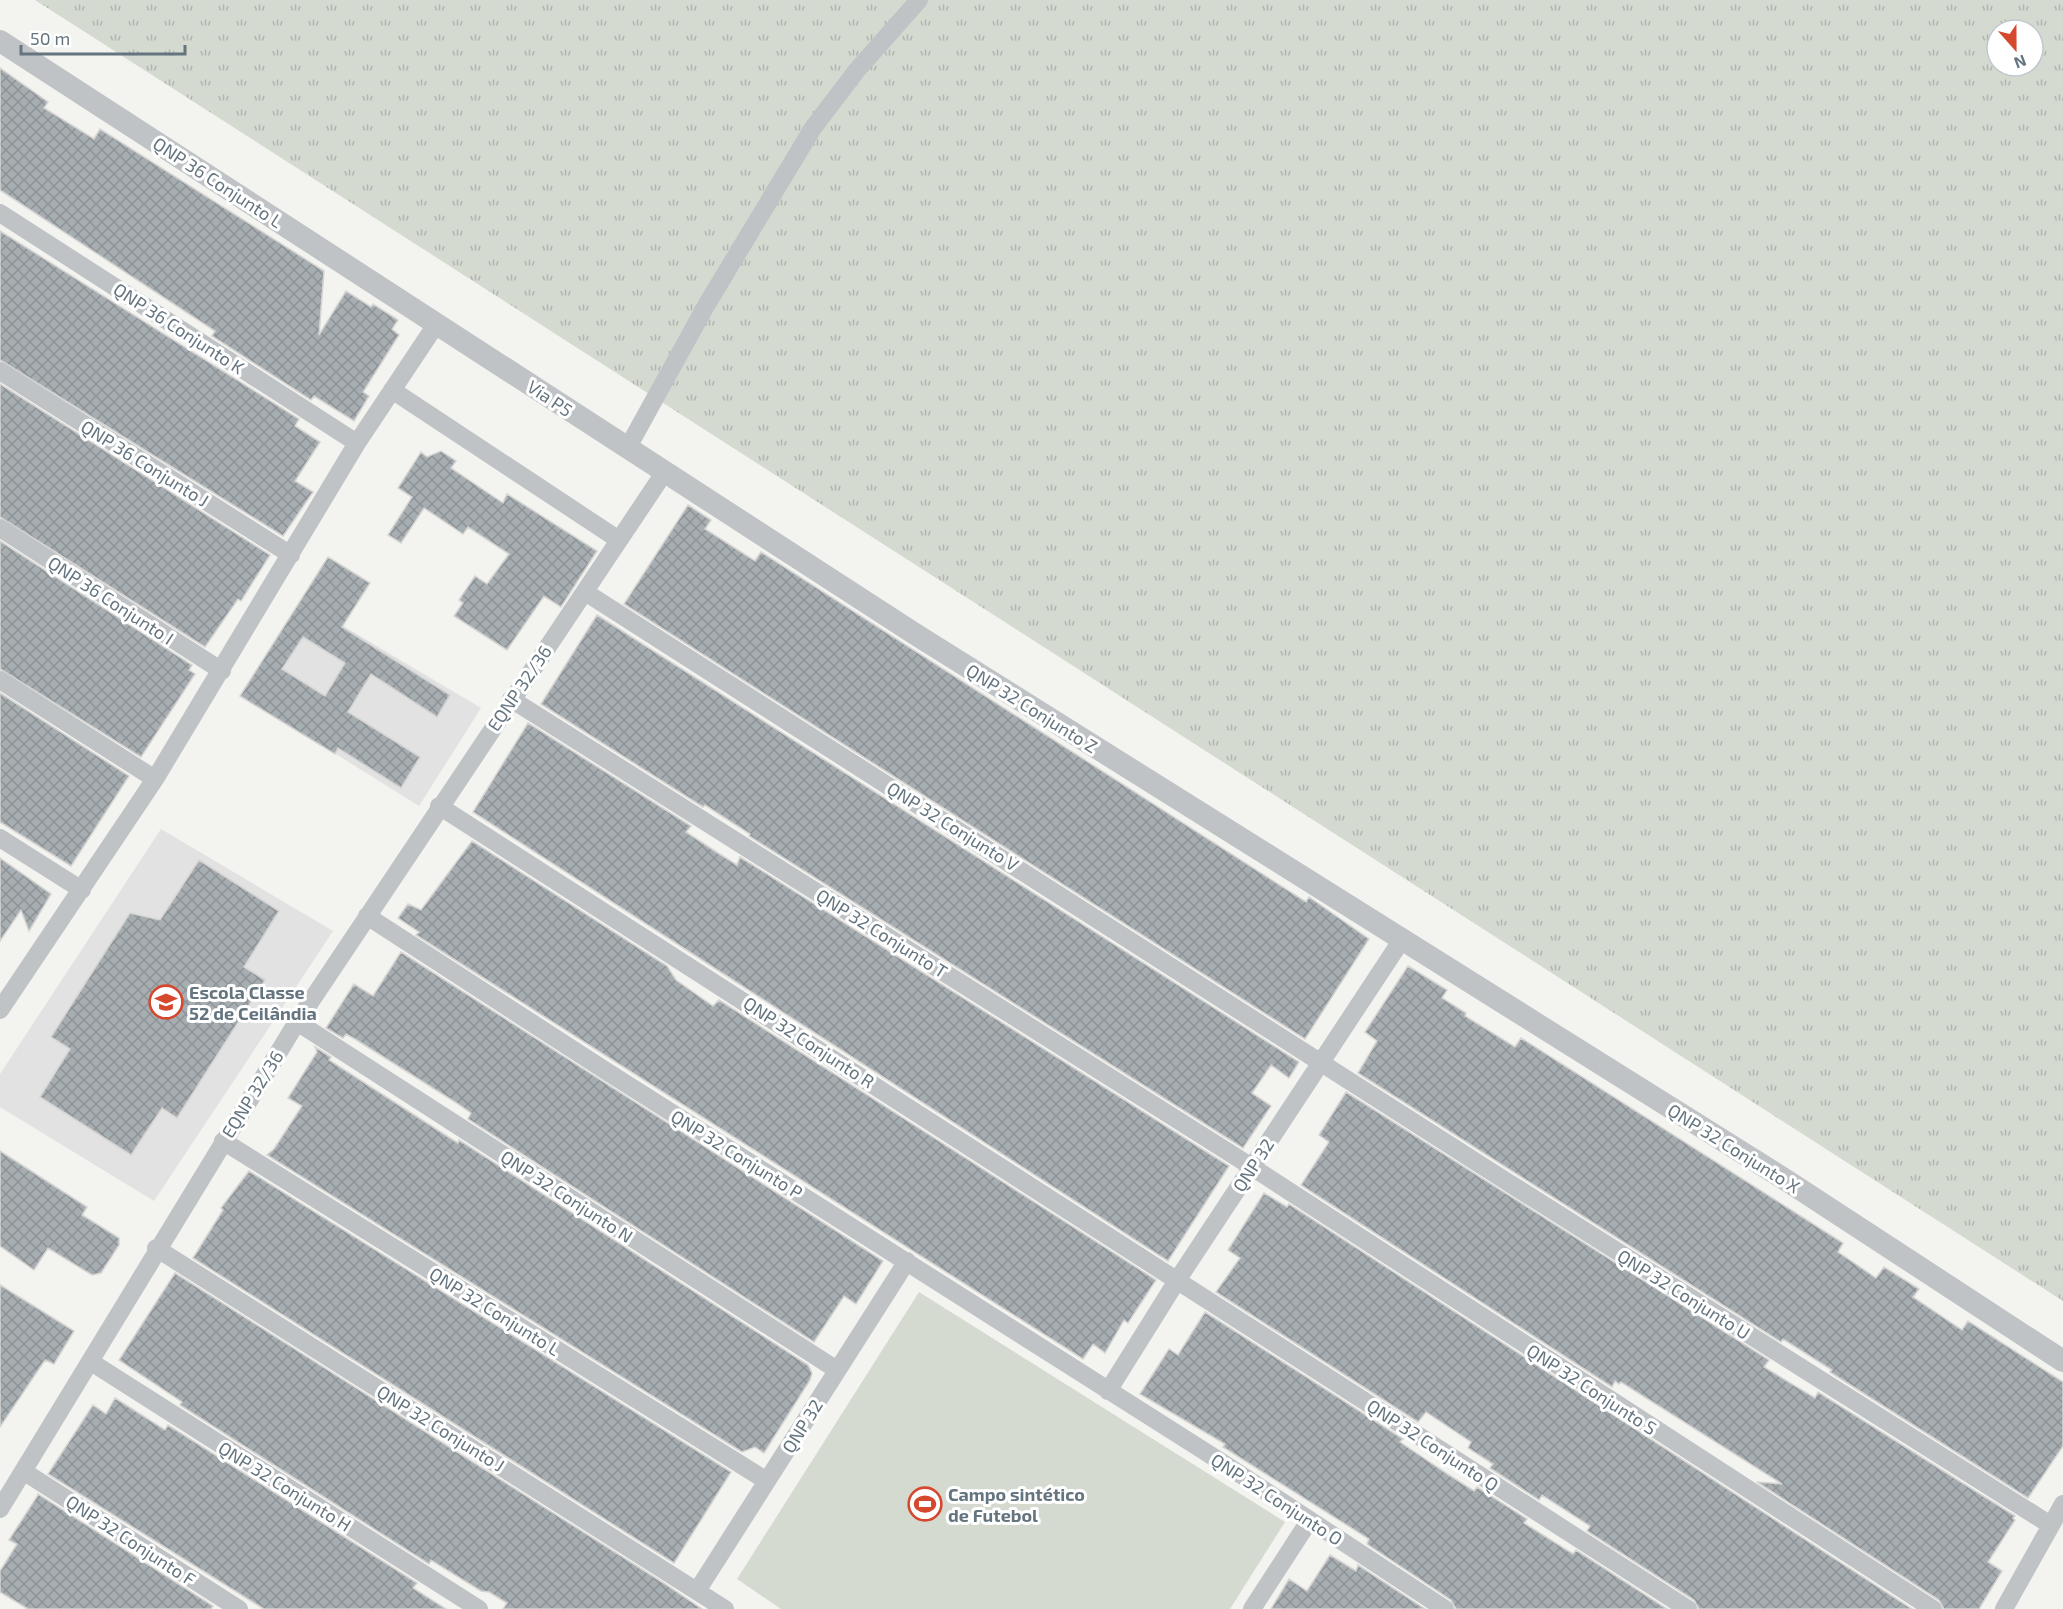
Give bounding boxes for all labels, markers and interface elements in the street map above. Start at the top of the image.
scale bar [21,18,184,56]
north arrow [1985,18,2045,78]
text: 50 m [30,27,70,49]
text: N [2012,52,2029,73]
street label: QNP 36 Conjunto L [149,132,287,232]
street label: QNP 36 Conjunto K [110,278,249,379]
street label: Via P5 [523,375,577,421]
street label: QNP 36 Conjunto J [77,415,213,511]
street label: QNP 36 Conjunto I [44,551,178,649]
street label: EQNP 32/36 [482,641,556,735]
street label: QNP 32 Conjunto Z [962,659,1102,757]
street label: QNP 32 Conjunto V [883,777,1023,875]
street label: QNP 32 Conjunto T [812,884,952,982]
place label: Escola Classe 52 de Ceilândia [189,981,317,1024]
school or university icon: Escola Classe 52 de Ceilândia [148,984,184,1020]
street label: QNP 32 Conjunto R [739,992,879,1092]
street label: EQNP 32/36 [217,1046,287,1142]
street label: QNP 32 Conjunto X [1664,1099,1804,1197]
street label: QNP 32 Conjunto P [667,1105,807,1203]
street label: QNP 32 [1228,1134,1278,1196]
street label: QNP 32 Conjunto N [497,1145,637,1247]
street label: QNP 32 Conjunto U [1614,1244,1754,1344]
street label: QNP 32 Conjunto L [426,1262,564,1360]
street label: QNP 32 Conjunto S [1523,1339,1661,1439]
street label: QNP 32 Conjunto J [373,1380,509,1476]
street label: QNP 32 Conjunto Q [1363,1394,1503,1496]
street label: QNP 32 [777,1395,827,1457]
street label: QNP 32 Conjunto H [215,1436,355,1536]
street label: QNP 32 Conjunto O [1207,1448,1347,1550]
place label: Campo sintético de Futebol [948,1483,1085,1526]
sports icon: Campo sintético de Futebol [907,1486,943,1522]
street label: QNP 32 Conjunto F [62,1490,200,1590]

